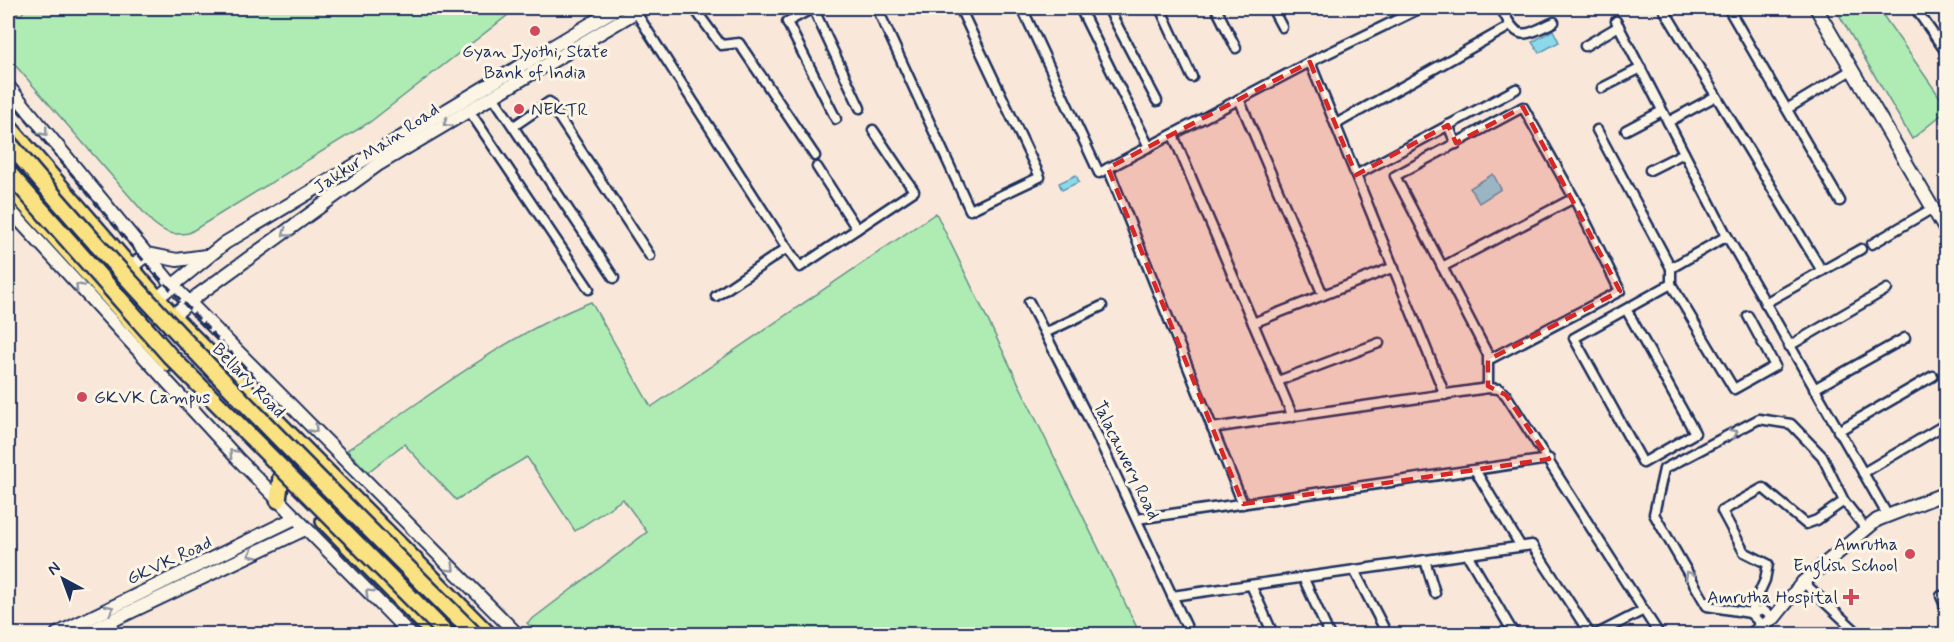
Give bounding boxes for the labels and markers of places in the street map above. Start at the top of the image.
marker: Gyan Jyothi, State Bank of India [528,24,542,38]
place label: Gyan Jyothi, State Bank of India [462,40,608,85]
place label: NEKTR [531,98,588,122]
marker: NEKTR [512,102,526,116]
place label: GKVK Campus [94,386,210,410]
marker: GKVK Campus [75,390,89,404]
place label: Amrutha English School [1793,533,1898,580]
marker: Amrutha English School [1903,547,1917,561]
place label: Amrutha Hospital [1707,586,1838,610]
marker: Amrutha Hospital [1842,588,1860,606]

